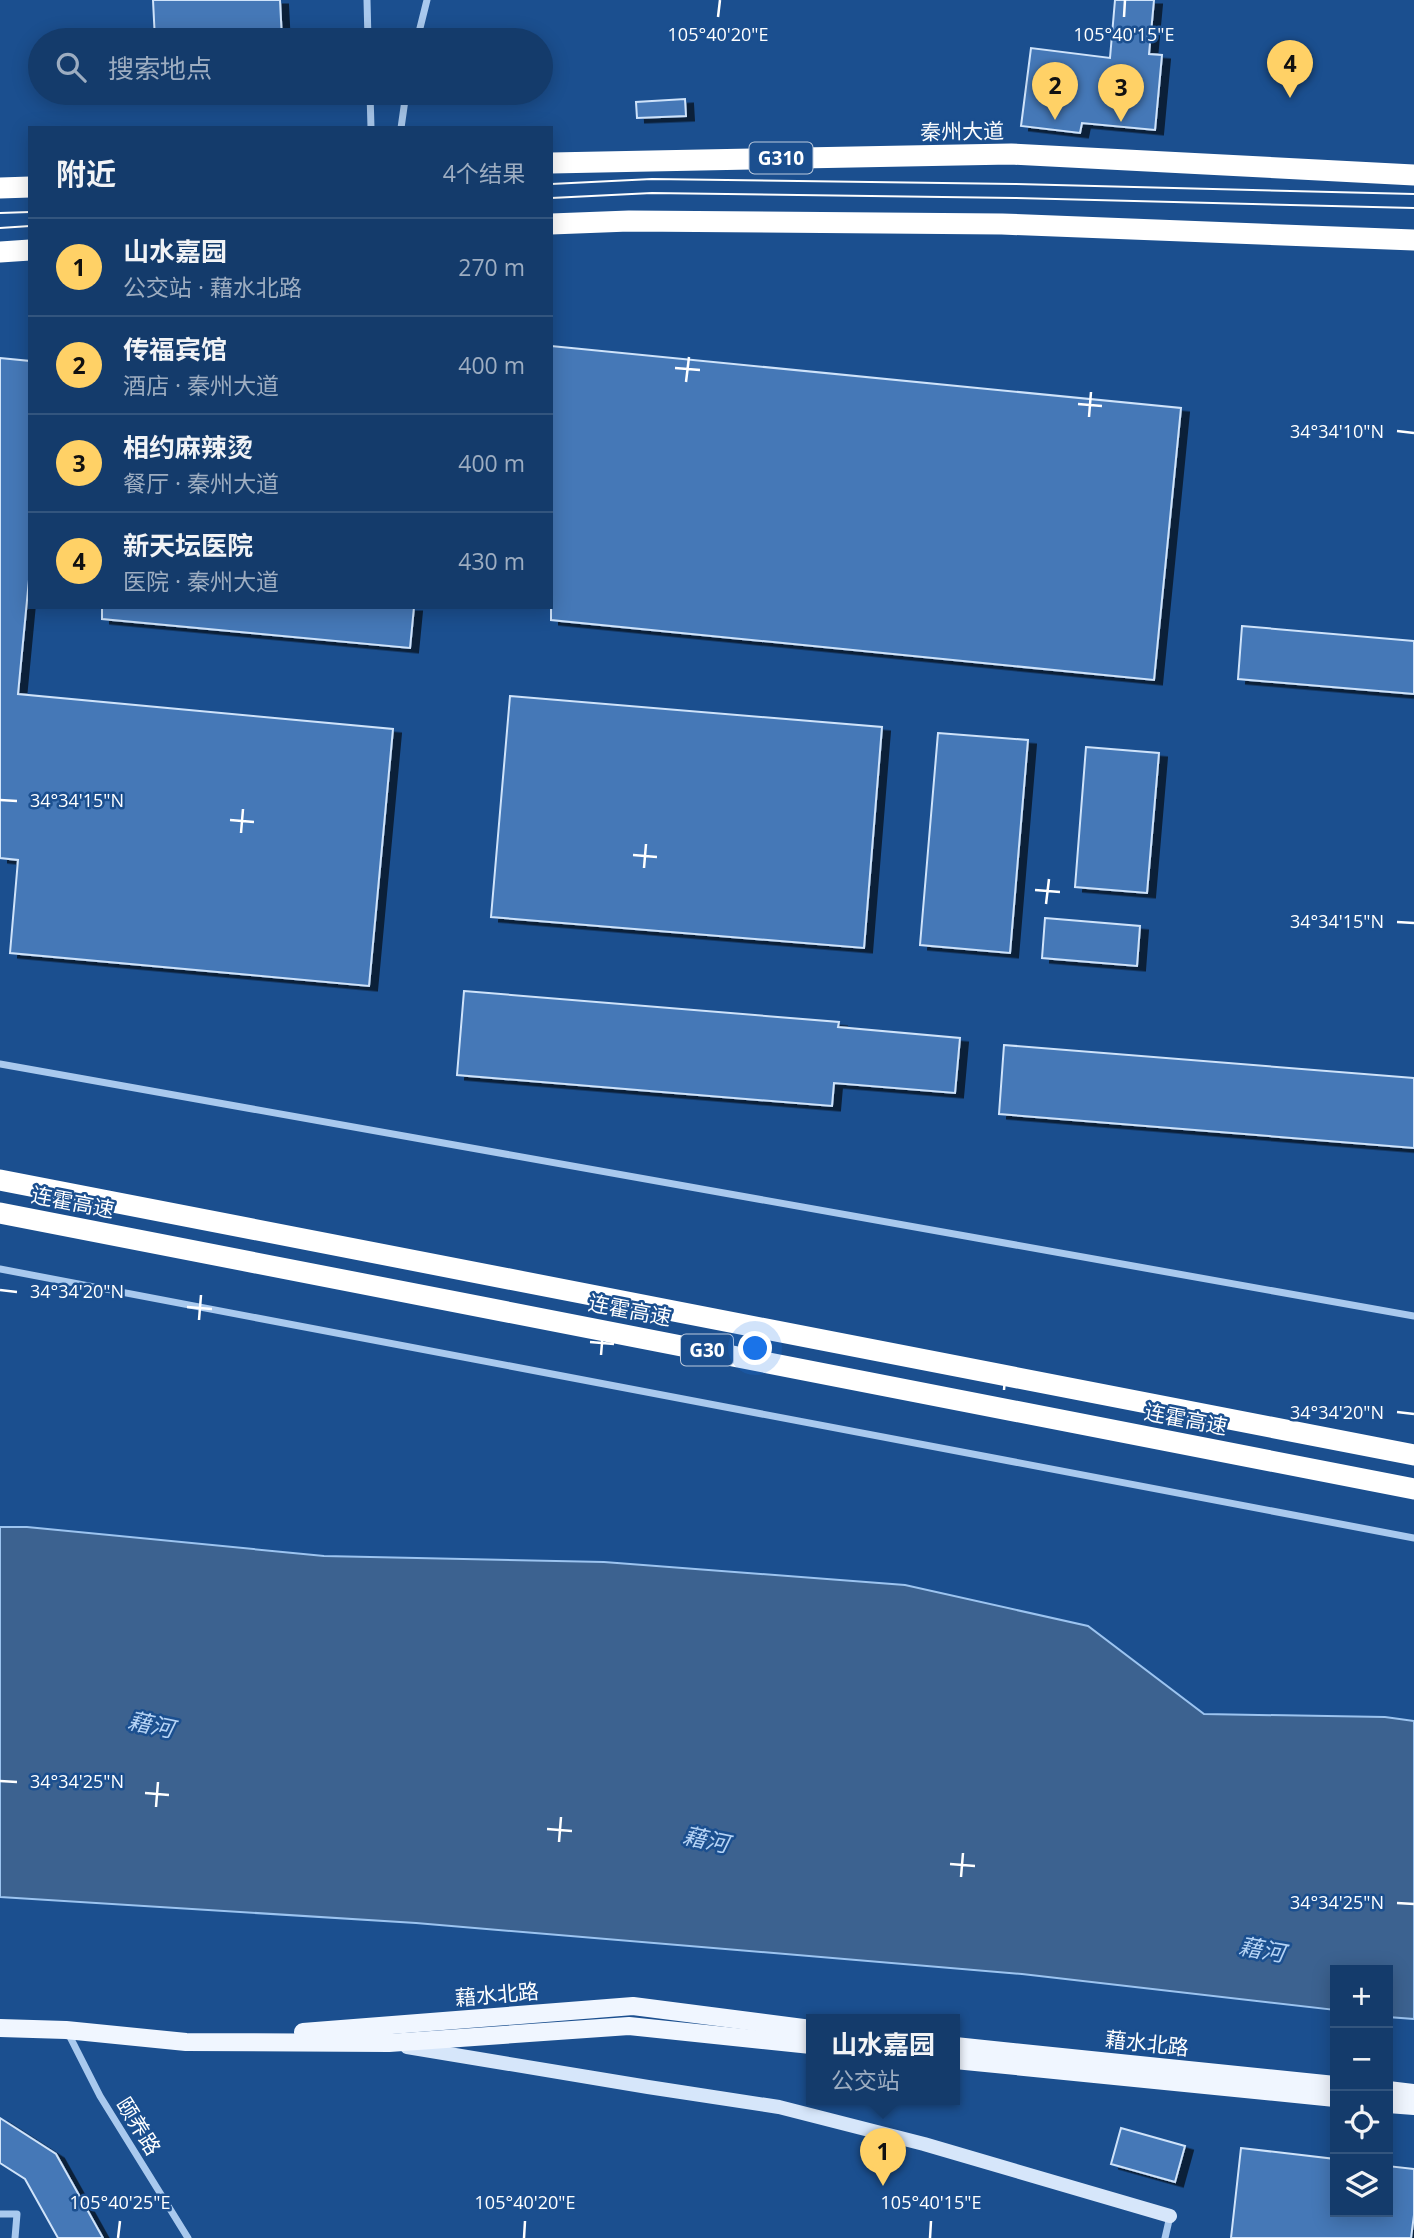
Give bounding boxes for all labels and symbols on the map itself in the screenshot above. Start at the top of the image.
text: 105°40'20"E [668,22,768,46]
text: 105°40'15"E [1074,22,1174,46]
pin: 4 [1267,40,1313,98]
pin: 2 [1032,62,1078,120]
pin: 3 [1098,64,1144,122]
street label: 秦州大道 [920,116,1004,146]
road number: G310 [750,142,812,174]
text: 34°34'10"N [1290,419,1384,443]
text: 34°34'15"N [30,788,124,812]
text: 34°34'15"N [1290,909,1384,933]
street label: 连霍高速 [29,1180,117,1224]
text: 34°34'20"N [30,1279,124,1303]
street label: 连霍高速 [586,1288,674,1332]
your location [738,1331,772,1365]
road number: G30 [681,1334,733,1366]
street label: 连霍高速 [1142,1397,1230,1441]
text: 34°34'20"N [1290,1400,1384,1424]
water label: 藉河 [125,1704,181,1745]
text: 34°34'25"N [30,1769,124,1793]
water label: 藉河 [680,1819,736,1860]
text: 34°34'25"N [1290,1890,1384,1914]
water label: 藉河 [1237,1929,1291,1969]
street label: 藉水北路 [454,1976,540,2012]
street label: 藉水北路 [1104,2025,1190,2061]
street label: 颐养路 [110,2092,168,2160]
pin: 1 [860,2128,906,2186]
text: 105°40'25"E [70,2190,170,2214]
text: 105°40'20"E [475,2190,575,2214]
text: 105°40'15"E [881,2190,981,2214]

